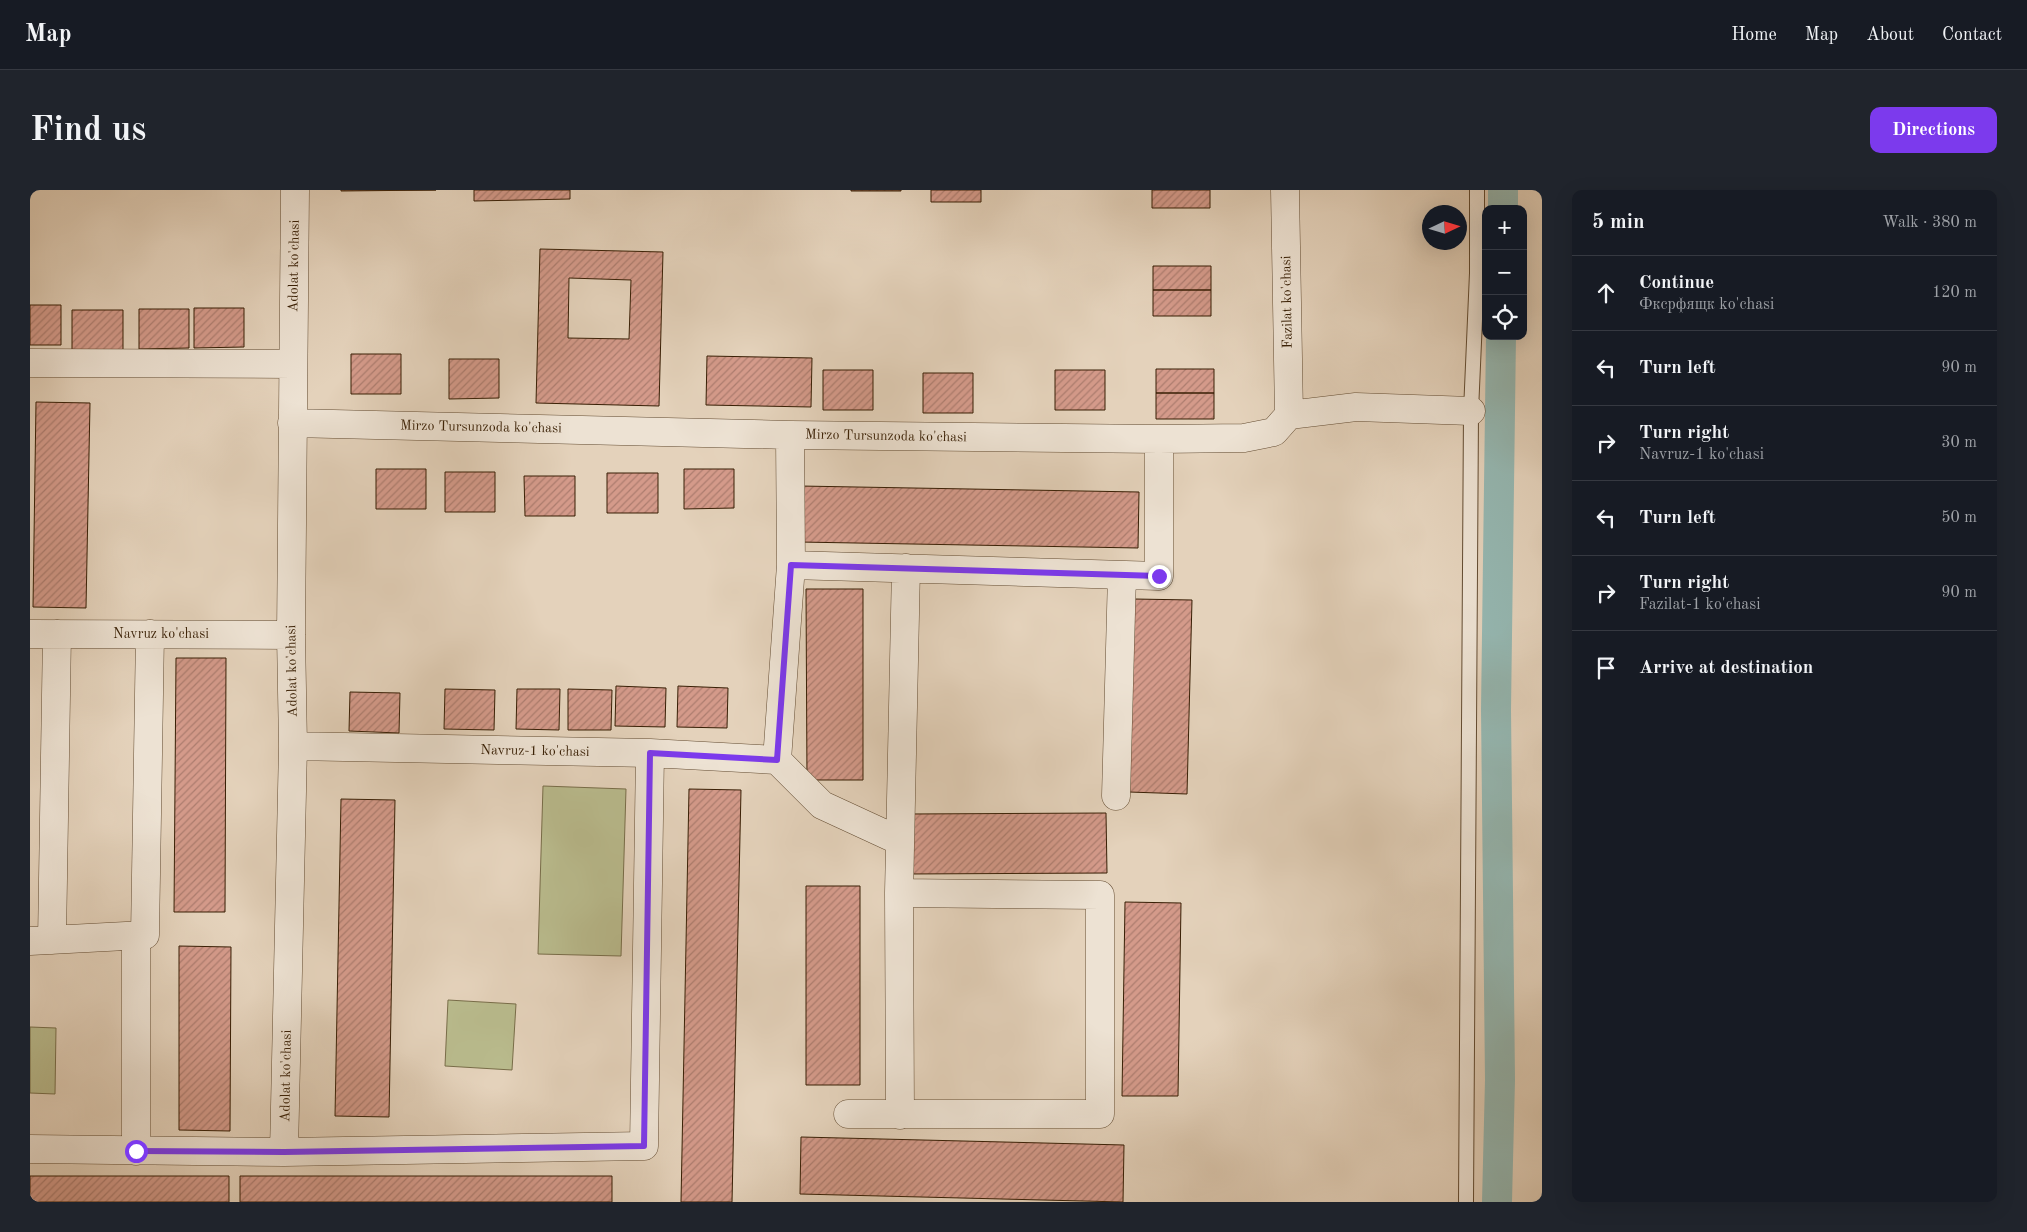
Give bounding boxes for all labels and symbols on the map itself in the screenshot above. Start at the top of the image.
north arrow [1422,205,1467,250]
street label: Adolat ko'chasi [286,219,302,312]
street label: Fazilat ko'chasi [1279,255,1295,349]
street label: Mirzo Tursunzoda ko'chasi [400,419,562,435]
street label: Mirzo Tursunzoda ko'chasi [805,428,967,444]
route end [1148,565,1171,588]
street label: Adolat ko'chasi [284,624,300,717]
street label: Navruz ko'chasi [113,627,209,641]
street label: Navruz-1 ko'chasi [480,743,590,759]
street label: Adolat ko'chasi [278,1029,294,1122]
route start [125,1140,148,1163]

